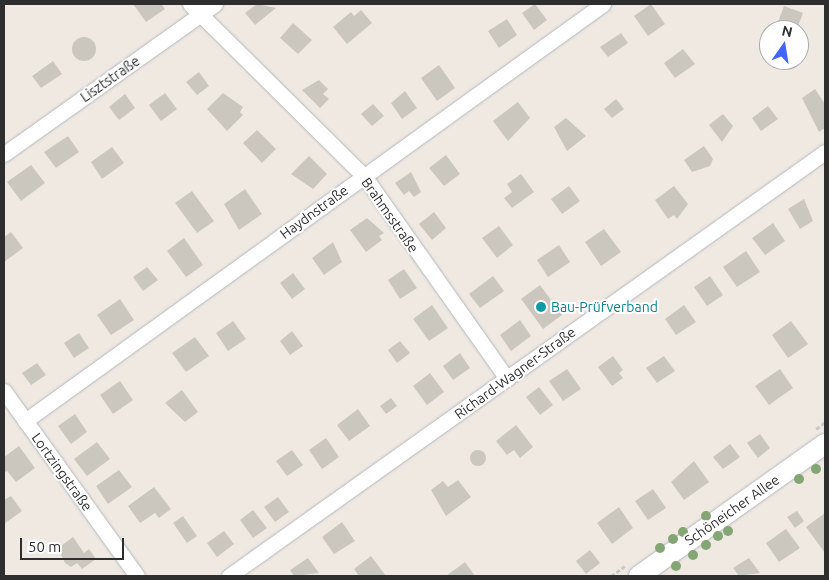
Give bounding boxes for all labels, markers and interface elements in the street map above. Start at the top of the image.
north arrow [759,20,809,70]
text: N [780,22,794,40]
street label: Lisztstraße [77,52,143,106]
street label: Brahmsstraße [358,174,422,256]
street label: Haydnstraße [277,182,351,242]
place label: Bau-Prüfverband [551,299,658,315]
marker: Bau-Prüfverband [535,301,547,313]
street label: Richard-Wagner-Straße [451,323,579,423]
street label: Lortzingstraße [28,430,96,514]
street label: Schöneicher Allee [681,471,783,549]
scale bar [22,528,126,560]
text: 50 m [28,538,61,555]

